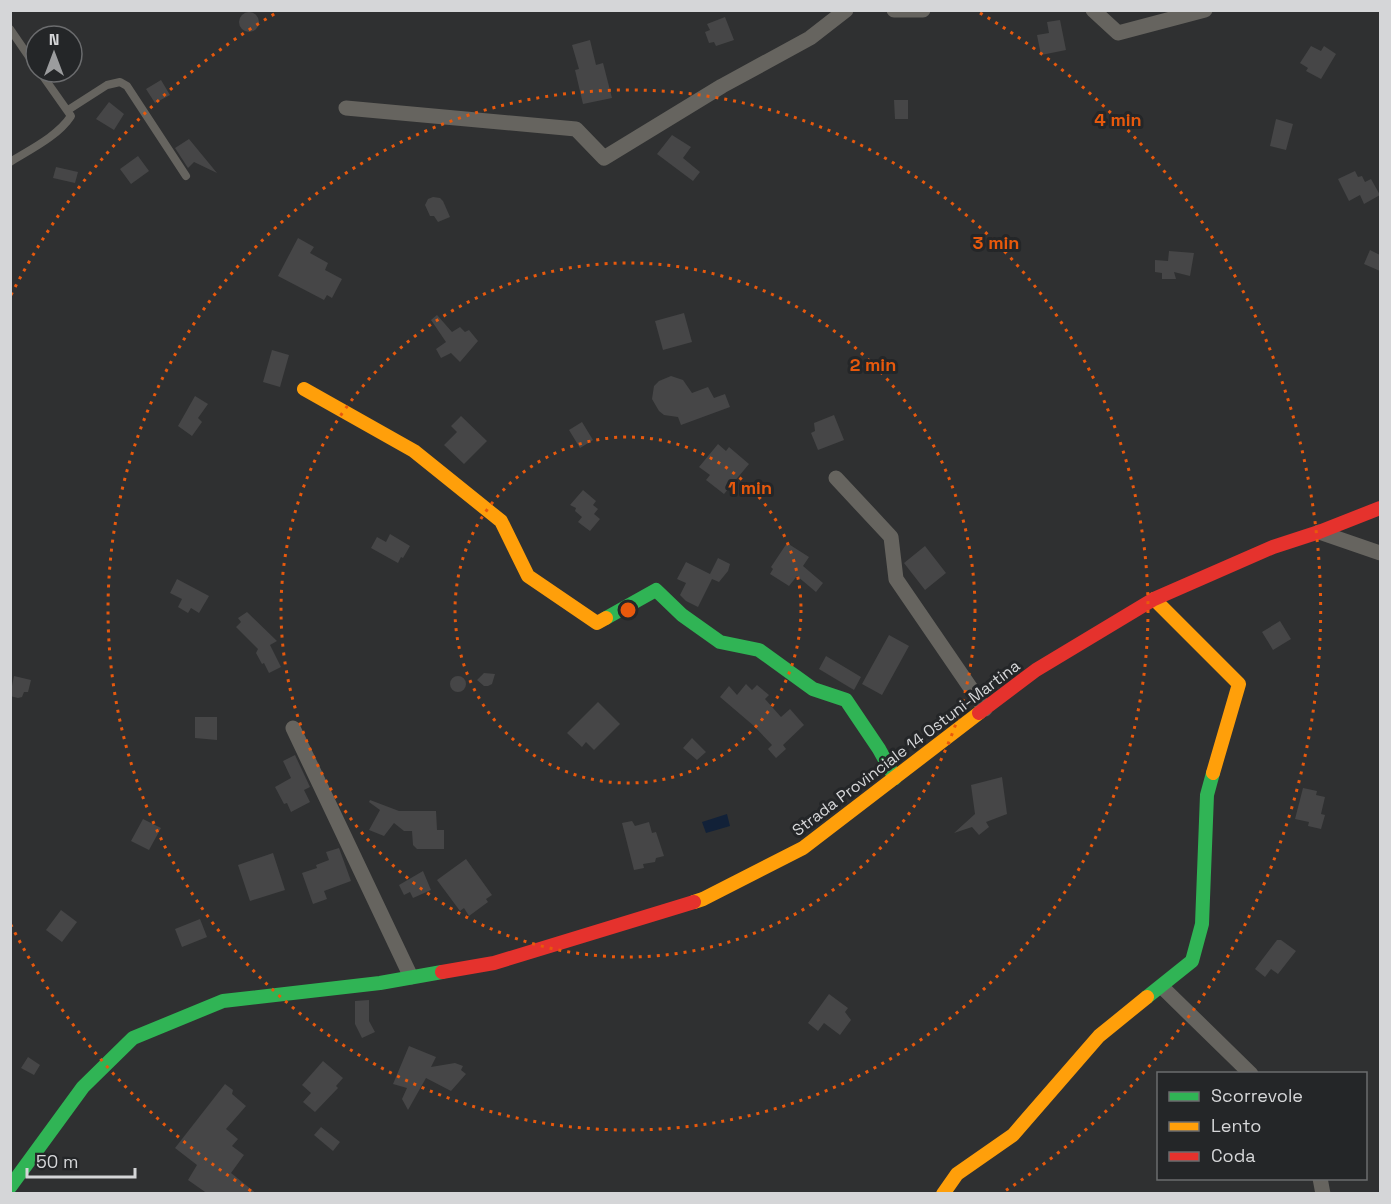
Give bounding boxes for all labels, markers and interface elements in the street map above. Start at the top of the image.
north arrow [24,24,84,84]
text: N [49,29,59,50]
text: 4 min [1094,108,1142,131]
text: 3 min [973,231,1019,254]
text: 2 min [850,353,896,376]
text: 1 min [728,476,772,499]
centre of rings [618,600,638,620]
street label: Strada Provinciale 14 Ostuni-Martina [788,655,1024,841]
legend [1157,1072,1367,1180]
text: Scorrevole [1211,1084,1303,1107]
text: Lento [1211,1114,1261,1137]
scale bar [27,1141,135,1179]
text: Coda [1211,1144,1256,1167]
text: 50 m [36,1150,78,1173]

